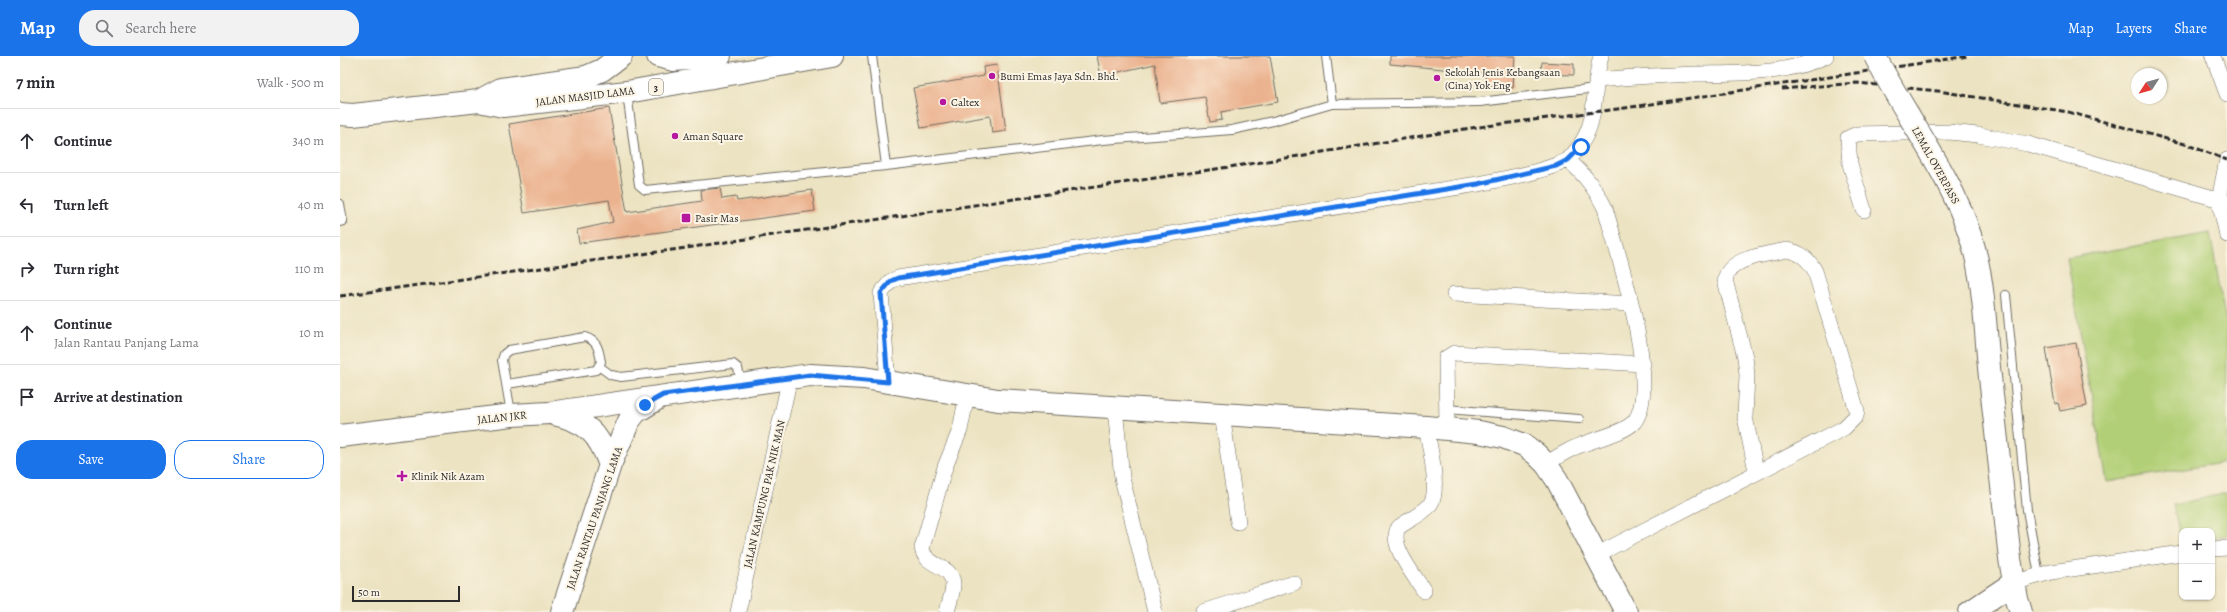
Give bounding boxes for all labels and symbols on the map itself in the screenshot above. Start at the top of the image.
place label: Sekolah Jenis Kebangsaan (Cina) Yok Eng [1445,65,1560,93]
north arrow [2131,68,2167,104]
place label: Bumi Emas Jaya Sdn. Bhd. [1000,69,1119,84]
marker: Bumi Emas Jaya Sdn. Bhd. [987,71,997,81]
marker: Sekolah Jenis Kebangsaan (Cina) Yok Eng [1432,73,1442,83]
road number: 3 [649,79,663,95]
street label: JALAN MASJID LAMA [535,83,636,110]
place label: Caltex [951,95,980,110]
marker: Caltex [938,97,948,107]
street label: LEMAL OVERPASS [1908,124,1963,207]
place label: Aman Square [682,129,743,144]
marker: Aman Square [670,131,680,141]
route start [1572,138,1590,156]
place label: Pasir Mas [695,211,739,226]
marker: Pasir Mas [680,212,692,224]
route end [636,396,654,414]
street label: JALAN JKR [477,407,528,428]
street label: JALAN KAMPUNG PAK NIK MAN [740,418,789,570]
street label: JALAN RANTAU PANJANG LAMA [563,444,626,592]
place label: Klinik Nik Azam [411,469,485,484]
marker: Klinik Nik Azam [396,470,408,482]
scale bar [352,584,460,603]

